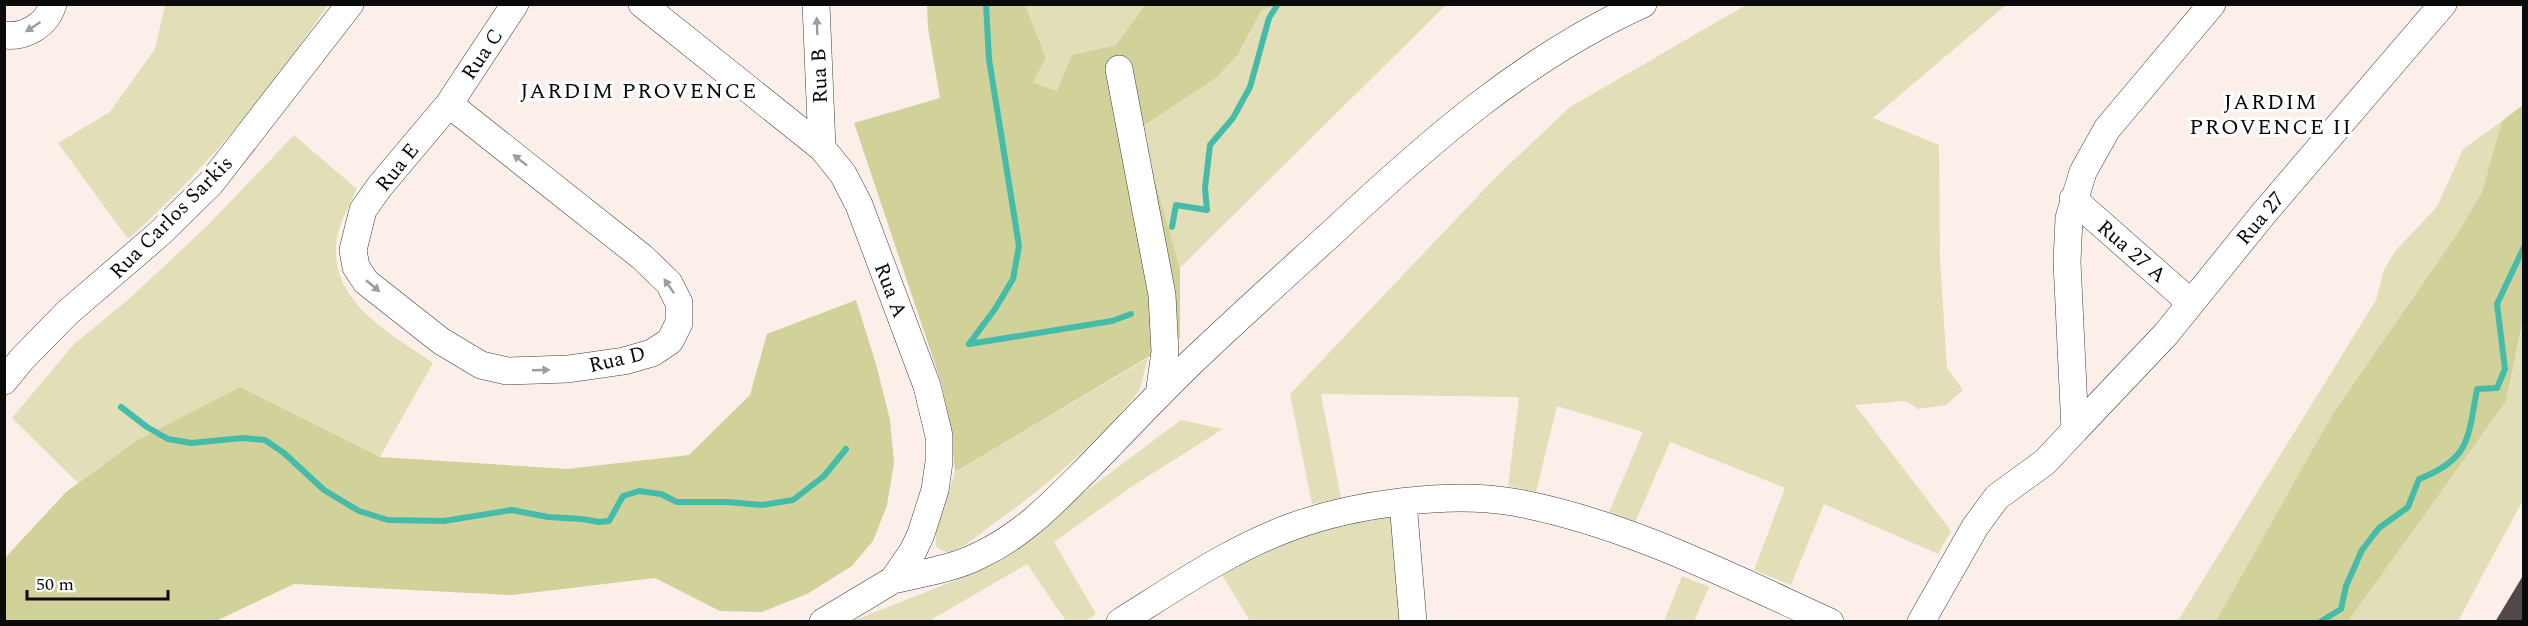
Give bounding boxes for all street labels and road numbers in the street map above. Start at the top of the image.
street label: Rua C [454,22,512,87]
street label: Rua B [803,48,837,104]
street label: Rua E [368,136,427,199]
street label: Rua Carlos Sarkis [102,148,241,287]
street label: Rua 27 [2229,185,2293,253]
street label: Rua 27 A [2089,212,2173,291]
street label: Rua A [865,258,915,323]
street label: Rua D [586,338,649,382]

